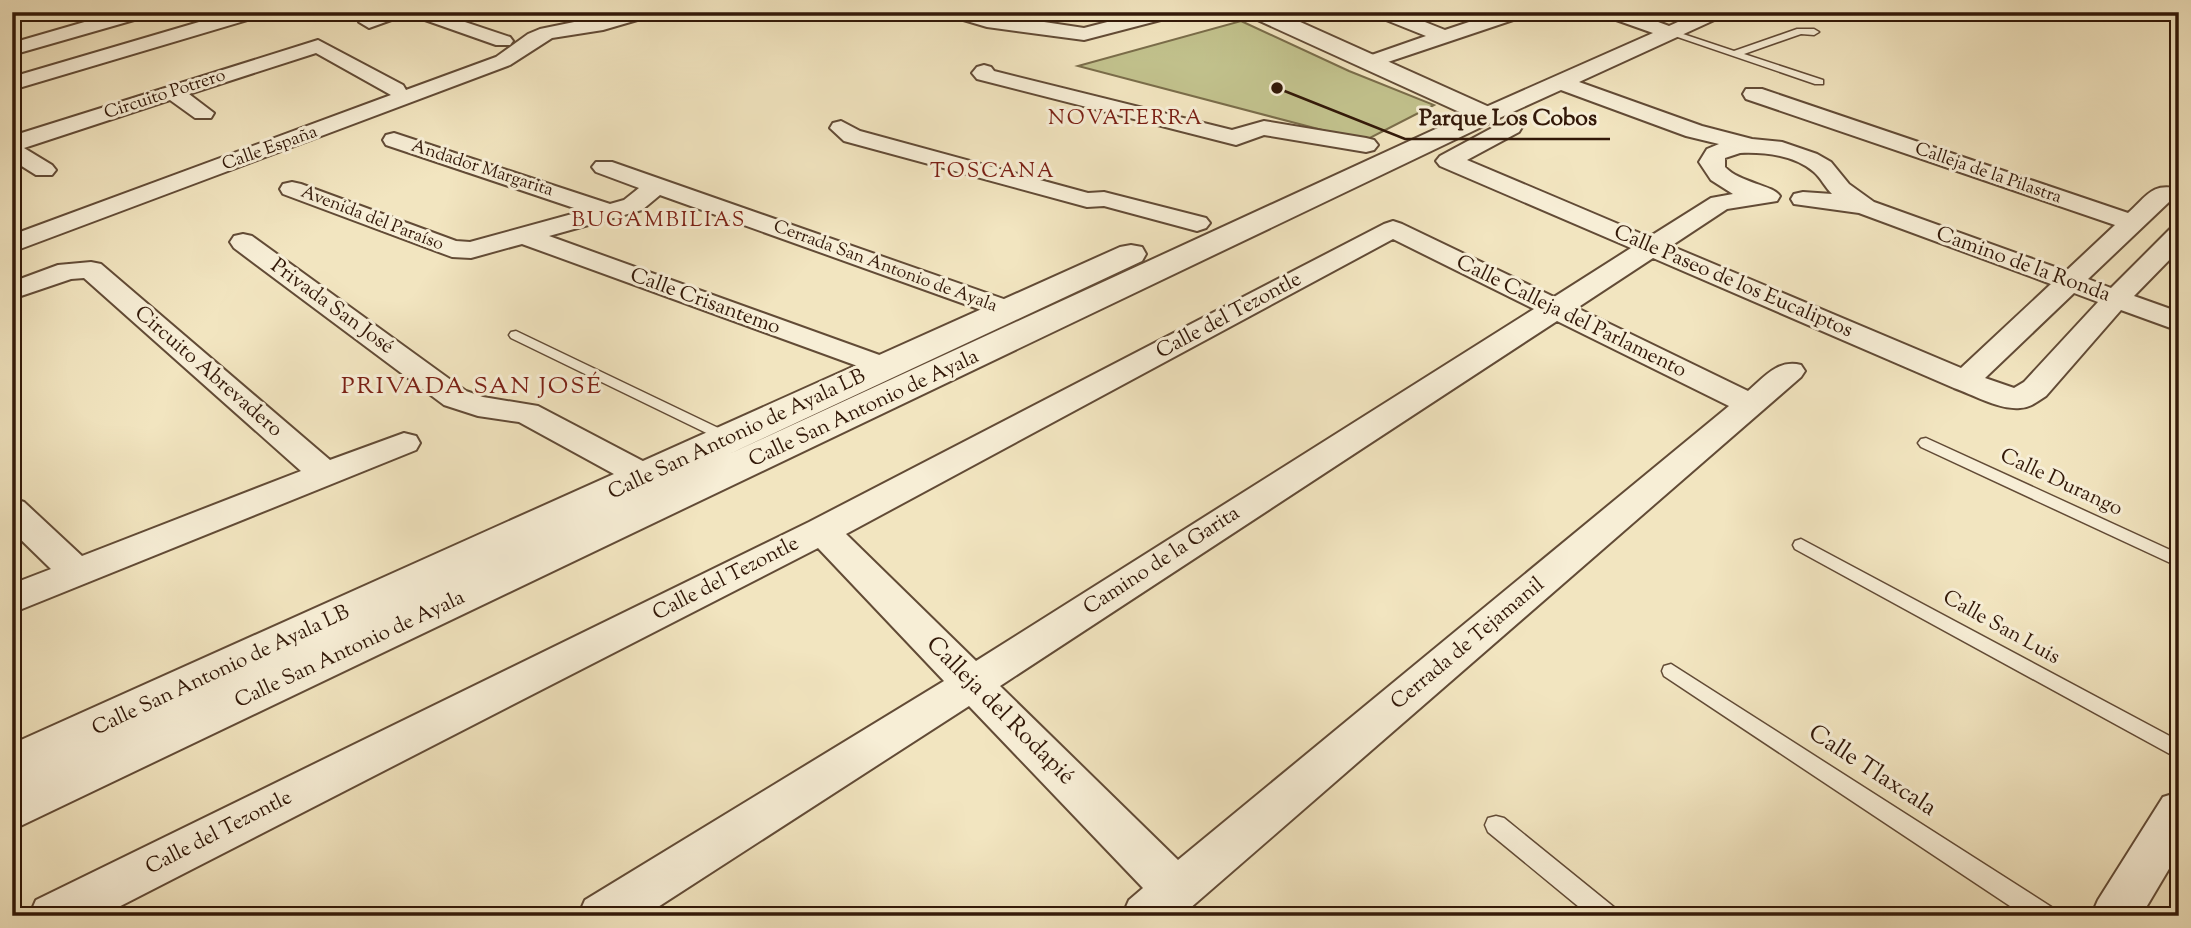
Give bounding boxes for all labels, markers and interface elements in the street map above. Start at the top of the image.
street label: Circuito Potrero [101,63,229,127]
callout: Parque Los Cobos [1405,95,1610,139]
text: Parque Los Cobos [1419,103,1597,136]
district label: NOVATERRA [1048,104,1204,134]
street label: Calle España [219,120,321,178]
street label: Andador Margarita [408,134,556,204]
street label: Calleja de la Pilastra [1911,137,2065,211]
district label: TOSCANA [930,157,1056,187]
street label: Avenida del Paraíso [297,180,447,258]
district label: BUGAMBILIAS [572,206,746,236]
street label: Cerrada San Antonio de Ayala [769,214,1001,320]
street label: Calle Paseo de los Eucaliptos [1609,218,1857,346]
street label: Camino de la Ronda [1932,220,2115,311]
street label: Calle Calleja del Parlamento [1451,248,1691,386]
street label: Privada San José [264,252,400,362]
street label: Calle Crisantemo [625,261,785,343]
street label: Calle del Tezontle [1151,265,1307,367]
street label: Circuito Abrevadero [127,299,289,445]
street label: Calle San Antonio de Ayala [744,342,984,476]
street label: Calle San Antonio de Ayala LB [603,362,871,508]
district label: PRIVADA SAN JOSÉ [341,370,603,404]
street label: Calle Durango [1995,441,2127,525]
street label: Camino de la Garita [1078,499,1246,623]
street label: Calle del Tezontle [648,529,804,629]
street label: Cerrada de Tejamanil [1385,571,1551,717]
street label: Calle San Antonio de Ayala [230,583,470,717]
street label: Calle San Luis [1937,583,2065,673]
street label: Calle San Antonio de Ayala LB [87,598,355,744]
street label: Calleja del Rodapié [918,629,1082,793]
street label: Calle Tlaxcala [1801,717,1943,825]
street label: Calle del Tezontle [141,783,297,883]

